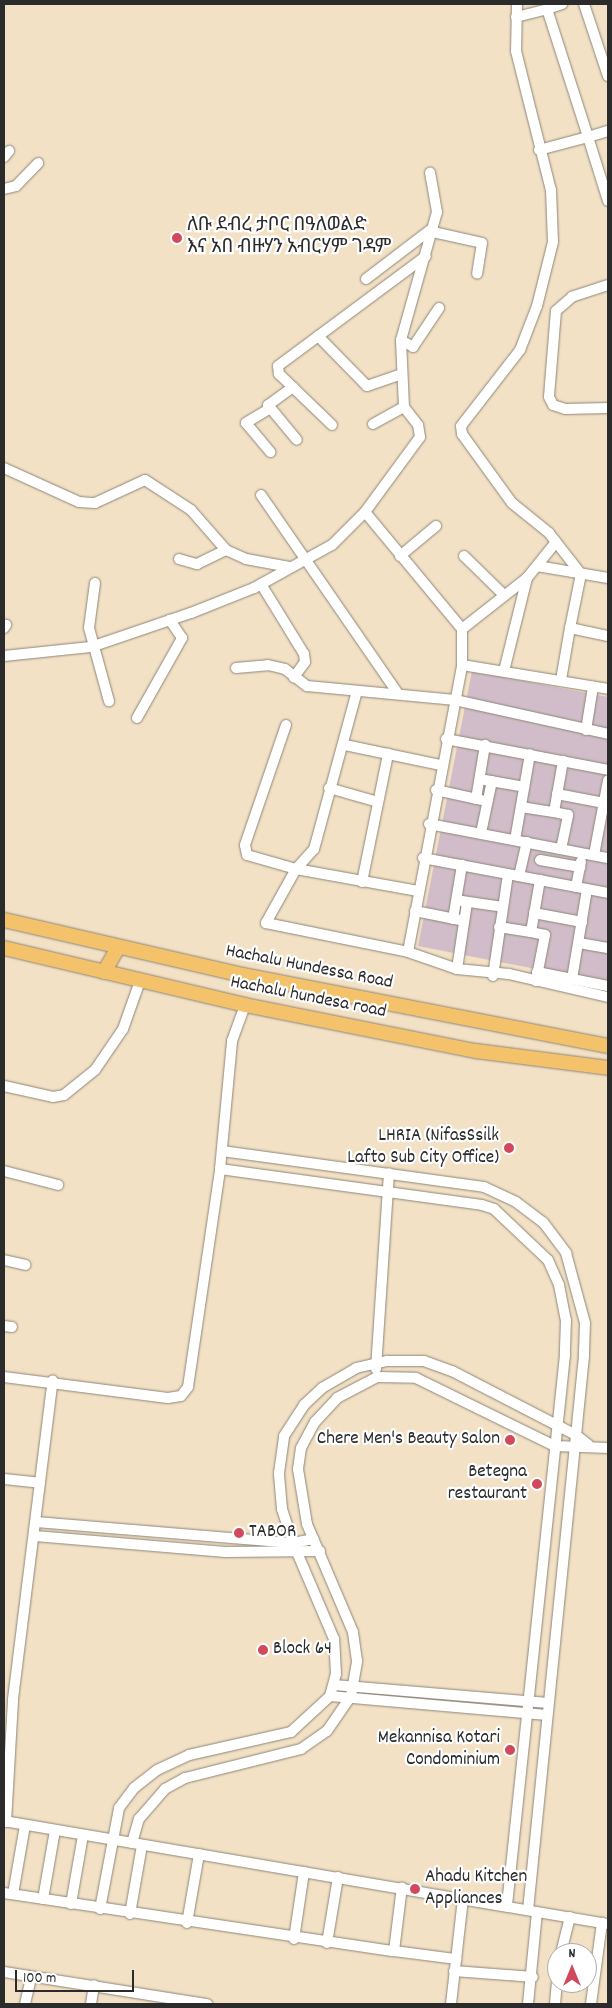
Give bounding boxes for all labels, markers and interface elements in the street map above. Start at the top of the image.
place label: ለቡ ደብረ ታቦር በዓለወልድ እና አበ ብዙሃን አብርሃም ገዳም [187,216,391,260]
marker: ለቡ ደብረ ታቦር በዓለወልድ እና አበ ብዙሃን አብርሃም ገዳም [171,232,183,244]
street label: Hachalu Hundessa Road [224,941,394,995]
street label: Hachalu hundesa road [228,972,388,1024]
place label: LHRIA (NifasSsilk Lafto Sub City Office) [347,1126,499,1170]
marker: LHRIA (NifasSsilk Lafto Sub City Office) [503,1142,515,1154]
place label: Chere Men's Beauty Salon [317,1429,500,1451]
marker: Chere Men's Beauty Salon [504,1434,516,1446]
place label: Betegna restaurant [448,1462,527,1506]
marker: Betegna restaurant [531,1478,543,1490]
place label: TABOR [249,1522,296,1544]
marker: TABOR [233,1527,245,1539]
place label: Block 64 [273,1639,332,1661]
marker: Block 64 [257,1644,269,1656]
place label: Mekannisa Kotari Condominium [378,1728,500,1772]
marker: Mekannisa Kotari Condominium [504,1744,516,1756]
place label: Ahadu Kitchen Appliances [425,1867,527,1911]
marker: Ahadu Kitchen Appliances [409,1883,421,1895]
north arrow [547,1943,597,1993]
text: N [569,1944,575,1964]
scale bar [18,1960,136,1992]
text: 100 m [23,1968,56,1990]

